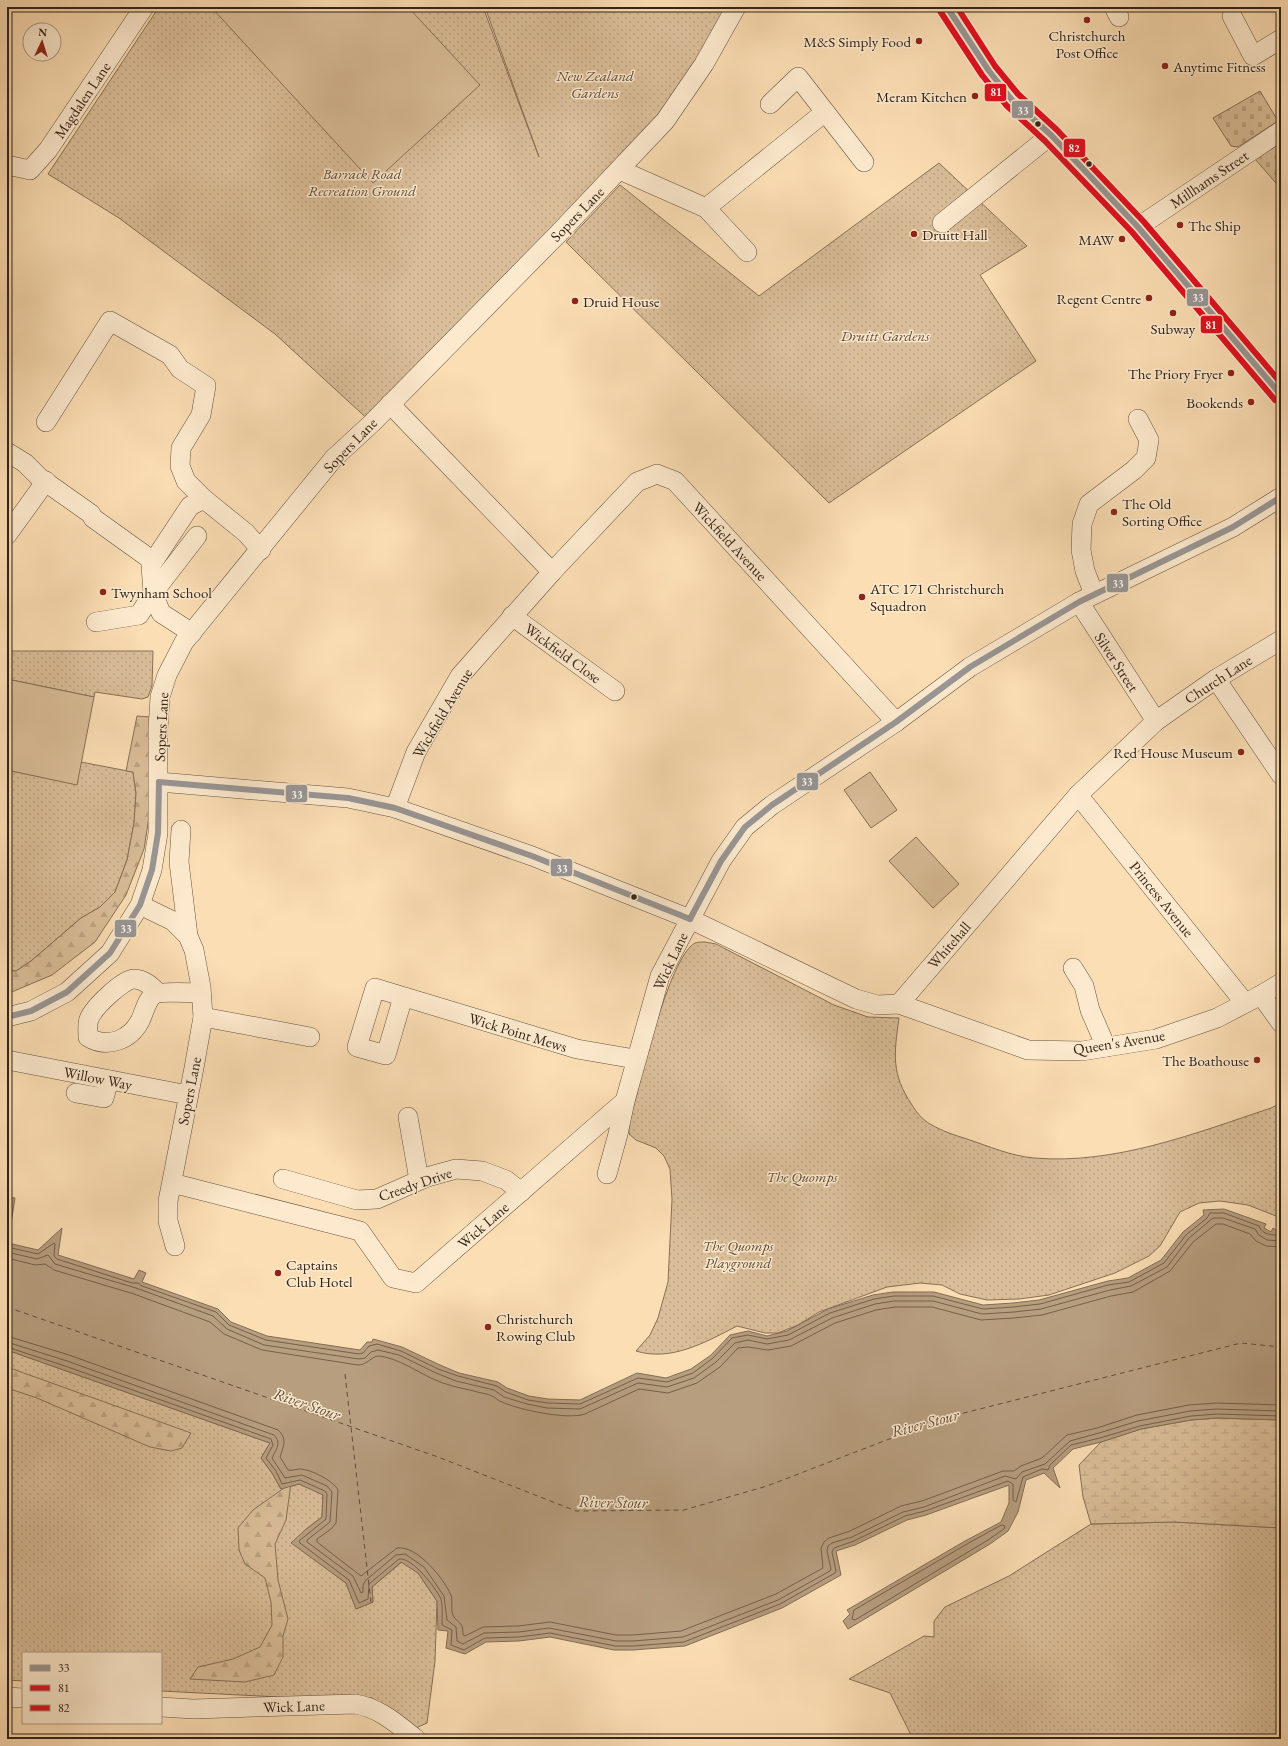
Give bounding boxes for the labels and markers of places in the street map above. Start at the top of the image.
marker: Christchurch Post Office [1082,15,1092,25]
place label: Christchurch Post Office [1048,26,1126,62]
place label: M&S Simply Food [803,32,911,51]
marker: M&S Simply Food [914,36,924,46]
place label: Anytime Fitness [1172,57,1266,76]
marker: Anytime Fitness [1160,61,1170,71]
place label: Meram Kitchen [876,87,967,106]
marker: Meram Kitchen [970,91,980,101]
unlabelled marker [1033,119,1043,129]
unlabelled marker [1084,159,1094,169]
place label: The Ship [1188,216,1241,235]
marker: The Ship [1175,220,1185,230]
place label: Druitt Hall [922,225,988,244]
marker: Druitt Hall [909,229,919,239]
place label: MAW [1078,230,1114,249]
marker: MAW [1117,234,1127,244]
place label: Regent Centre [1056,289,1141,308]
place label: Druid House [583,292,660,311]
marker: Regent Centre [1144,293,1154,303]
marker: Druid House [570,296,580,306]
marker: Subway [1168,308,1178,318]
place label: Subway [1151,319,1196,338]
place label: The Priory Fryer [1128,364,1223,383]
marker: The Priory Fryer [1226,368,1236,378]
place label: Bookends [1186,393,1243,412]
marker: Bookends [1246,397,1256,407]
place label: The Old Sorting Office [1122,494,1202,530]
marker: The Old Sorting Office [1109,507,1119,517]
place label: ATC 171 Christchurch Squadron [869,579,1004,615]
place label: Twynham School [111,583,212,602]
marker: Twynham School [98,587,108,597]
marker: ATC 171 Christchurch Squadron [857,592,867,602]
place label: Red House Museum [1113,743,1233,762]
marker: Red House Museum [1236,747,1246,757]
unlabelled marker [629,892,639,902]
place label: The Boathouse [1162,1051,1249,1070]
marker: The Boathouse [1252,1055,1262,1065]
place label: Captains Club Hotel [286,1255,353,1291]
marker: Captains Club Hotel [273,1268,283,1278]
place label: Christchurch Rowing Club [496,1309,575,1345]
marker: Christchurch Rowing Club [483,1322,493,1332]

